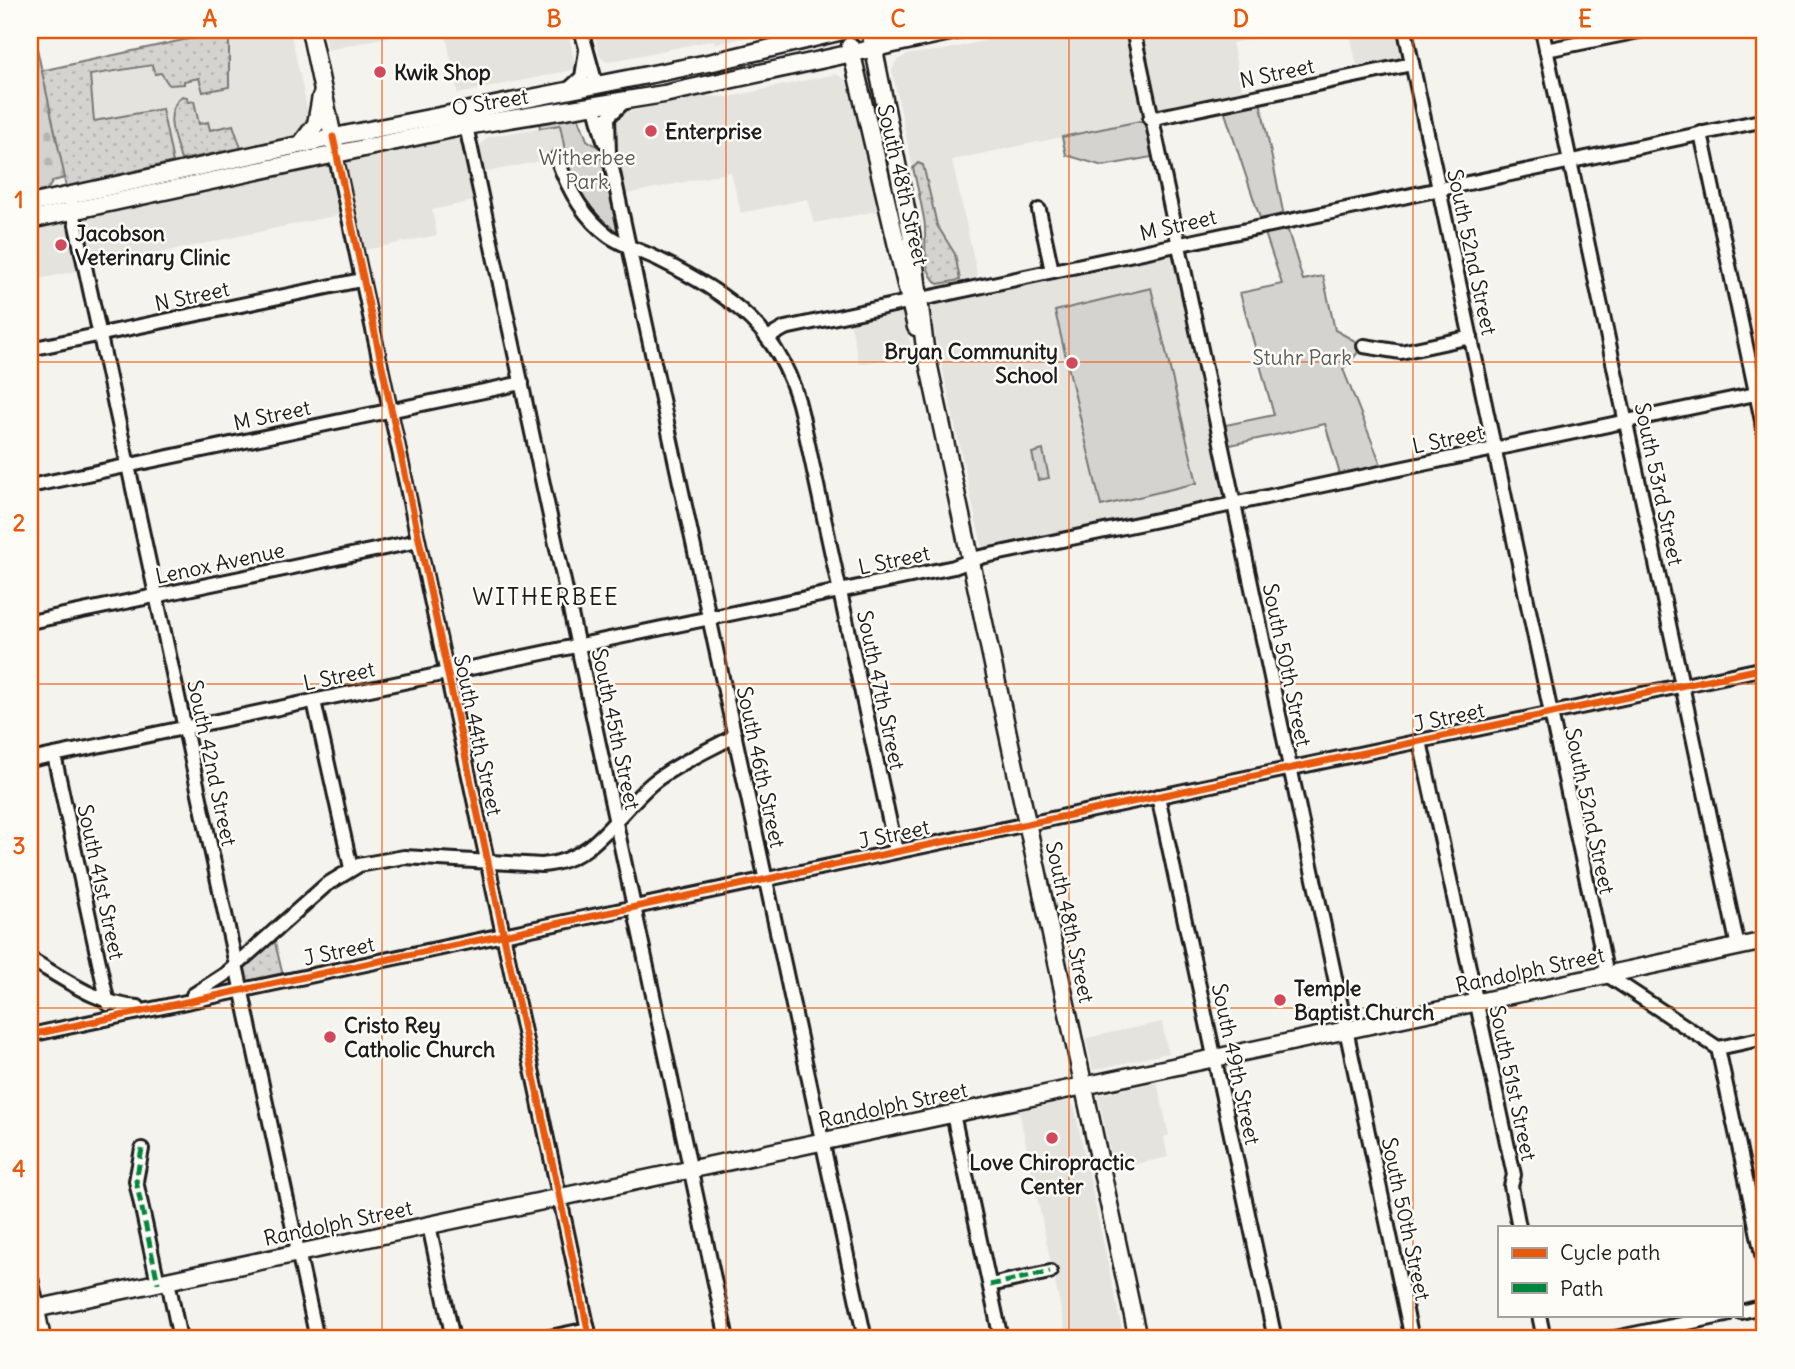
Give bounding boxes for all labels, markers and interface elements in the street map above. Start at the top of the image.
text: A [203,4,218,33]
text: B [546,4,562,33]
text: C [890,4,906,33]
text: D [1233,4,1249,33]
text: E [1578,4,1592,33]
street label: N Street [1237,52,1317,94]
place label: Kwik Shop [394,59,491,86]
marker: Kwik Shop [372,64,388,80]
street label: O Street [450,83,530,121]
street label: South 48th Street [871,102,935,268]
place label: Enterprise [665,118,762,145]
marker: Enterprise [643,123,659,139]
park label: Witherbee Park [538,144,636,195]
street label: South 52nd Street [1441,167,1503,337]
text: 1 [14,185,24,214]
street label: M Street [1137,203,1219,247]
place label: Jacobson Veterinary Clinic [75,220,231,271]
marker: Jacobson Veterinary Clinic [53,237,69,253]
street label: N Street [152,275,232,317]
place label: Bryan Community School [884,338,1058,389]
park label: Stuhr Park [1252,344,1352,371]
marker: Bryan Community School [1064,355,1080,371]
street label: M Street [231,394,313,436]
street label: South 53rd Street [1629,400,1689,568]
street label: L Street [1410,418,1486,460]
text: 2 [13,508,26,537]
street label: Lenox Avenue [153,536,287,590]
street label: L Street [856,539,932,581]
street label: South 50th Street [1257,581,1317,749]
district label: WITHERBEE [472,582,620,611]
street label: South 47th Street [851,608,911,772]
street label: South 45th Street [586,646,646,812]
street label: South 44th Street [448,652,508,818]
street label: L Street [301,655,377,697]
street label: South 42nd Street [181,677,243,849]
street label: South 46th Street [731,684,791,850]
street label: J Street [1411,696,1487,738]
street label: South 52nd Street [1559,726,1621,896]
street label: South 41st Street [71,802,131,962]
street label: J Street [856,813,932,855]
text: 3 [12,831,26,860]
street label: South 48th Street [1040,839,1100,1005]
street label: J Street [301,930,377,972]
street label: Randolph Street [1453,941,1607,999]
place label: Temple Baptist Church [1294,975,1434,1026]
street label: South 49th Street [1206,981,1266,1147]
marker: Temple Baptist Church [1272,992,1288,1008]
street label: South 51st Street [1483,1003,1543,1163]
place label: Cristo Rey Catholic Church [344,1012,495,1063]
marker: Cristo Rey Catholic Church [322,1029,338,1045]
street label: Randolph Street [816,1076,970,1134]
marker: Love Chiropractic Center [1044,1130,1060,1146]
street label: South 50th Street [1376,1135,1436,1303]
place label: Love Chiropractic Center [969,1149,1135,1200]
text: 4 [12,1154,26,1183]
street label: Randolph Street [261,1194,415,1252]
legend [1498,1226,1742,1316]
text: Cycle path [1560,1239,1660,1266]
text: Path [1560,1275,1603,1302]

